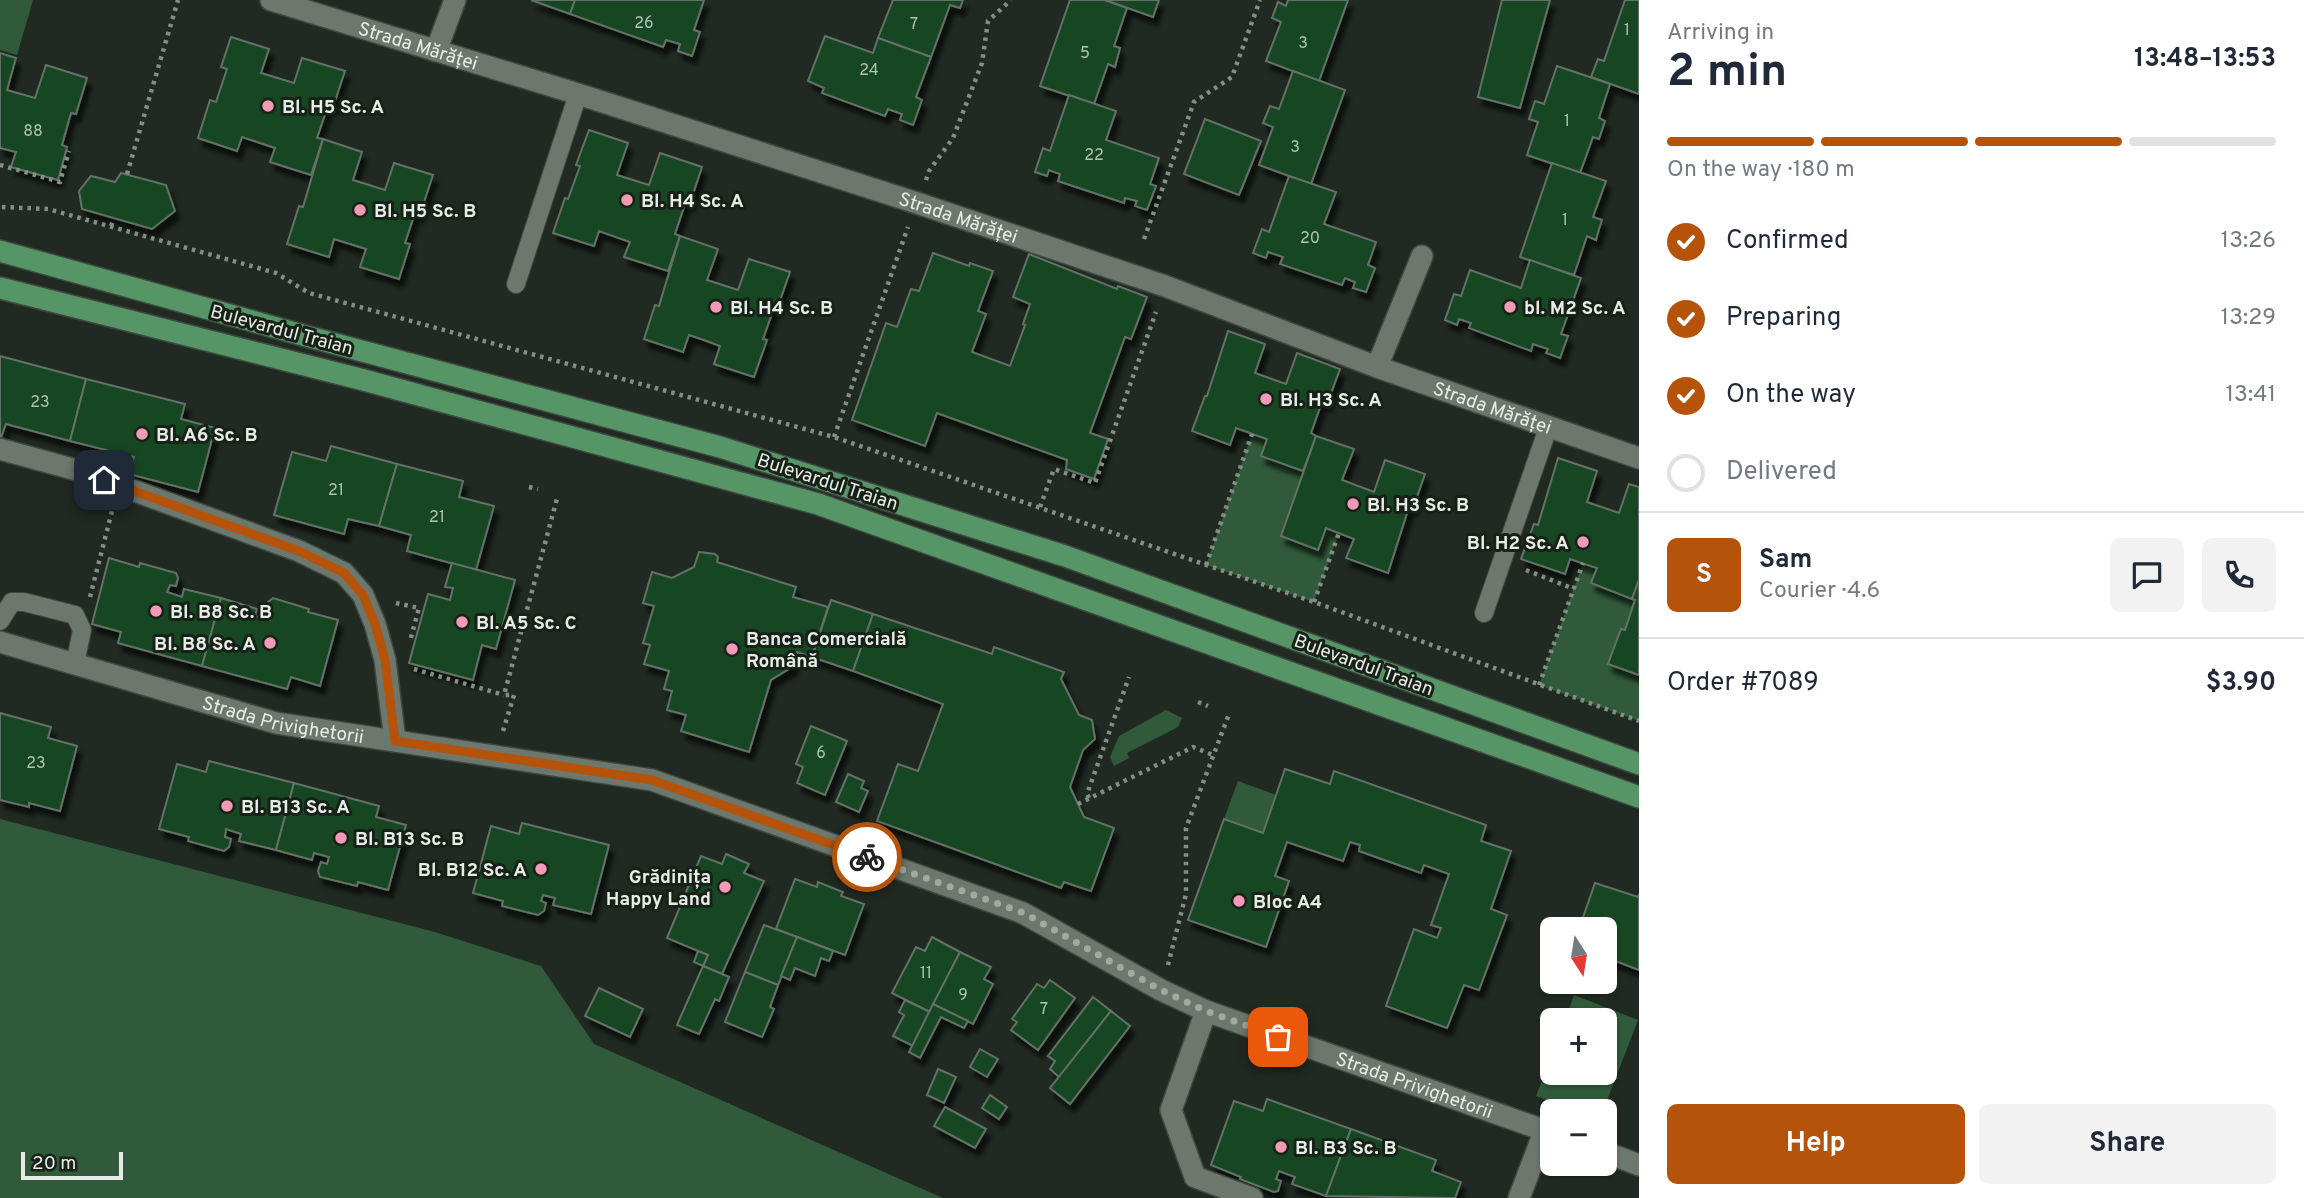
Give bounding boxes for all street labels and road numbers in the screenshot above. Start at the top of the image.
street label: Strada Mărăței [355,17,480,77]
street label: Strada Mărăței [895,188,1020,250]
street label: Bulevardul Traian [208,300,355,362]
street label: Strada Mărăței [1429,377,1554,441]
street label: Bulevardul Traian [754,449,901,517]
street label: Bulevardul Traian [1290,630,1436,702]
street label: Strada Privighetorii [199,692,365,750]
street label: Strada Privighetorii [1332,1048,1496,1125]

